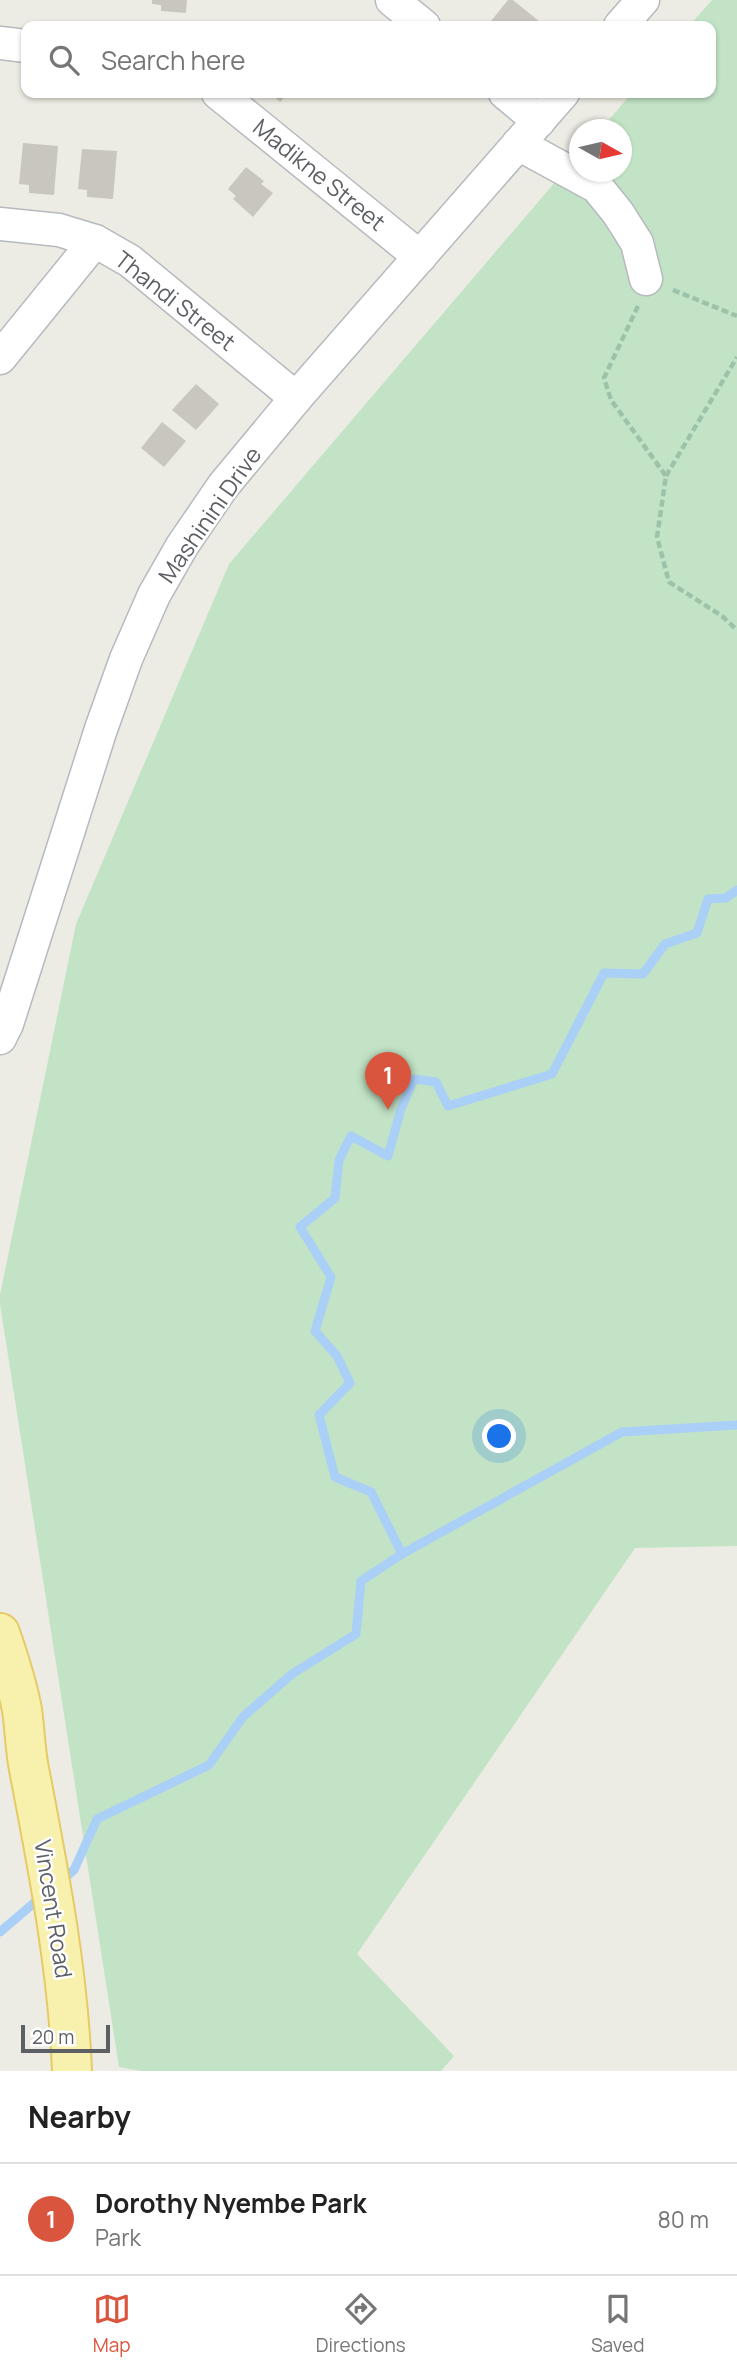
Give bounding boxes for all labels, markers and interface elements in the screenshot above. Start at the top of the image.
search box [21,21,716,98]
icon: search [45,41,83,79]
text: Search here [101,42,246,78]
street label: Madikne Street [247,111,393,238]
north arrow [569,119,632,182]
street label: Thandi Street [109,243,243,357]
street label: Mashinini Drive [150,440,268,589]
pin: 1 [365,1052,411,1110]
your location [482,1419,516,1453]
street label: Vincent Road [27,1837,81,1980]
scale bar [21,2022,110,2054]
text: 20 m [32,2024,74,2050]
text: Nearby [28,2096,131,2137]
text: Dorothy Nyembe Park [95,2185,367,2221]
text: 1 [46,2203,56,2235]
text: 80 m [658,2203,709,2235]
text: Park [95,2221,141,2253]
tab: Map [93,2290,131,2358]
tab: Directions [316,2290,406,2358]
tab: Saved [591,2290,644,2358]

